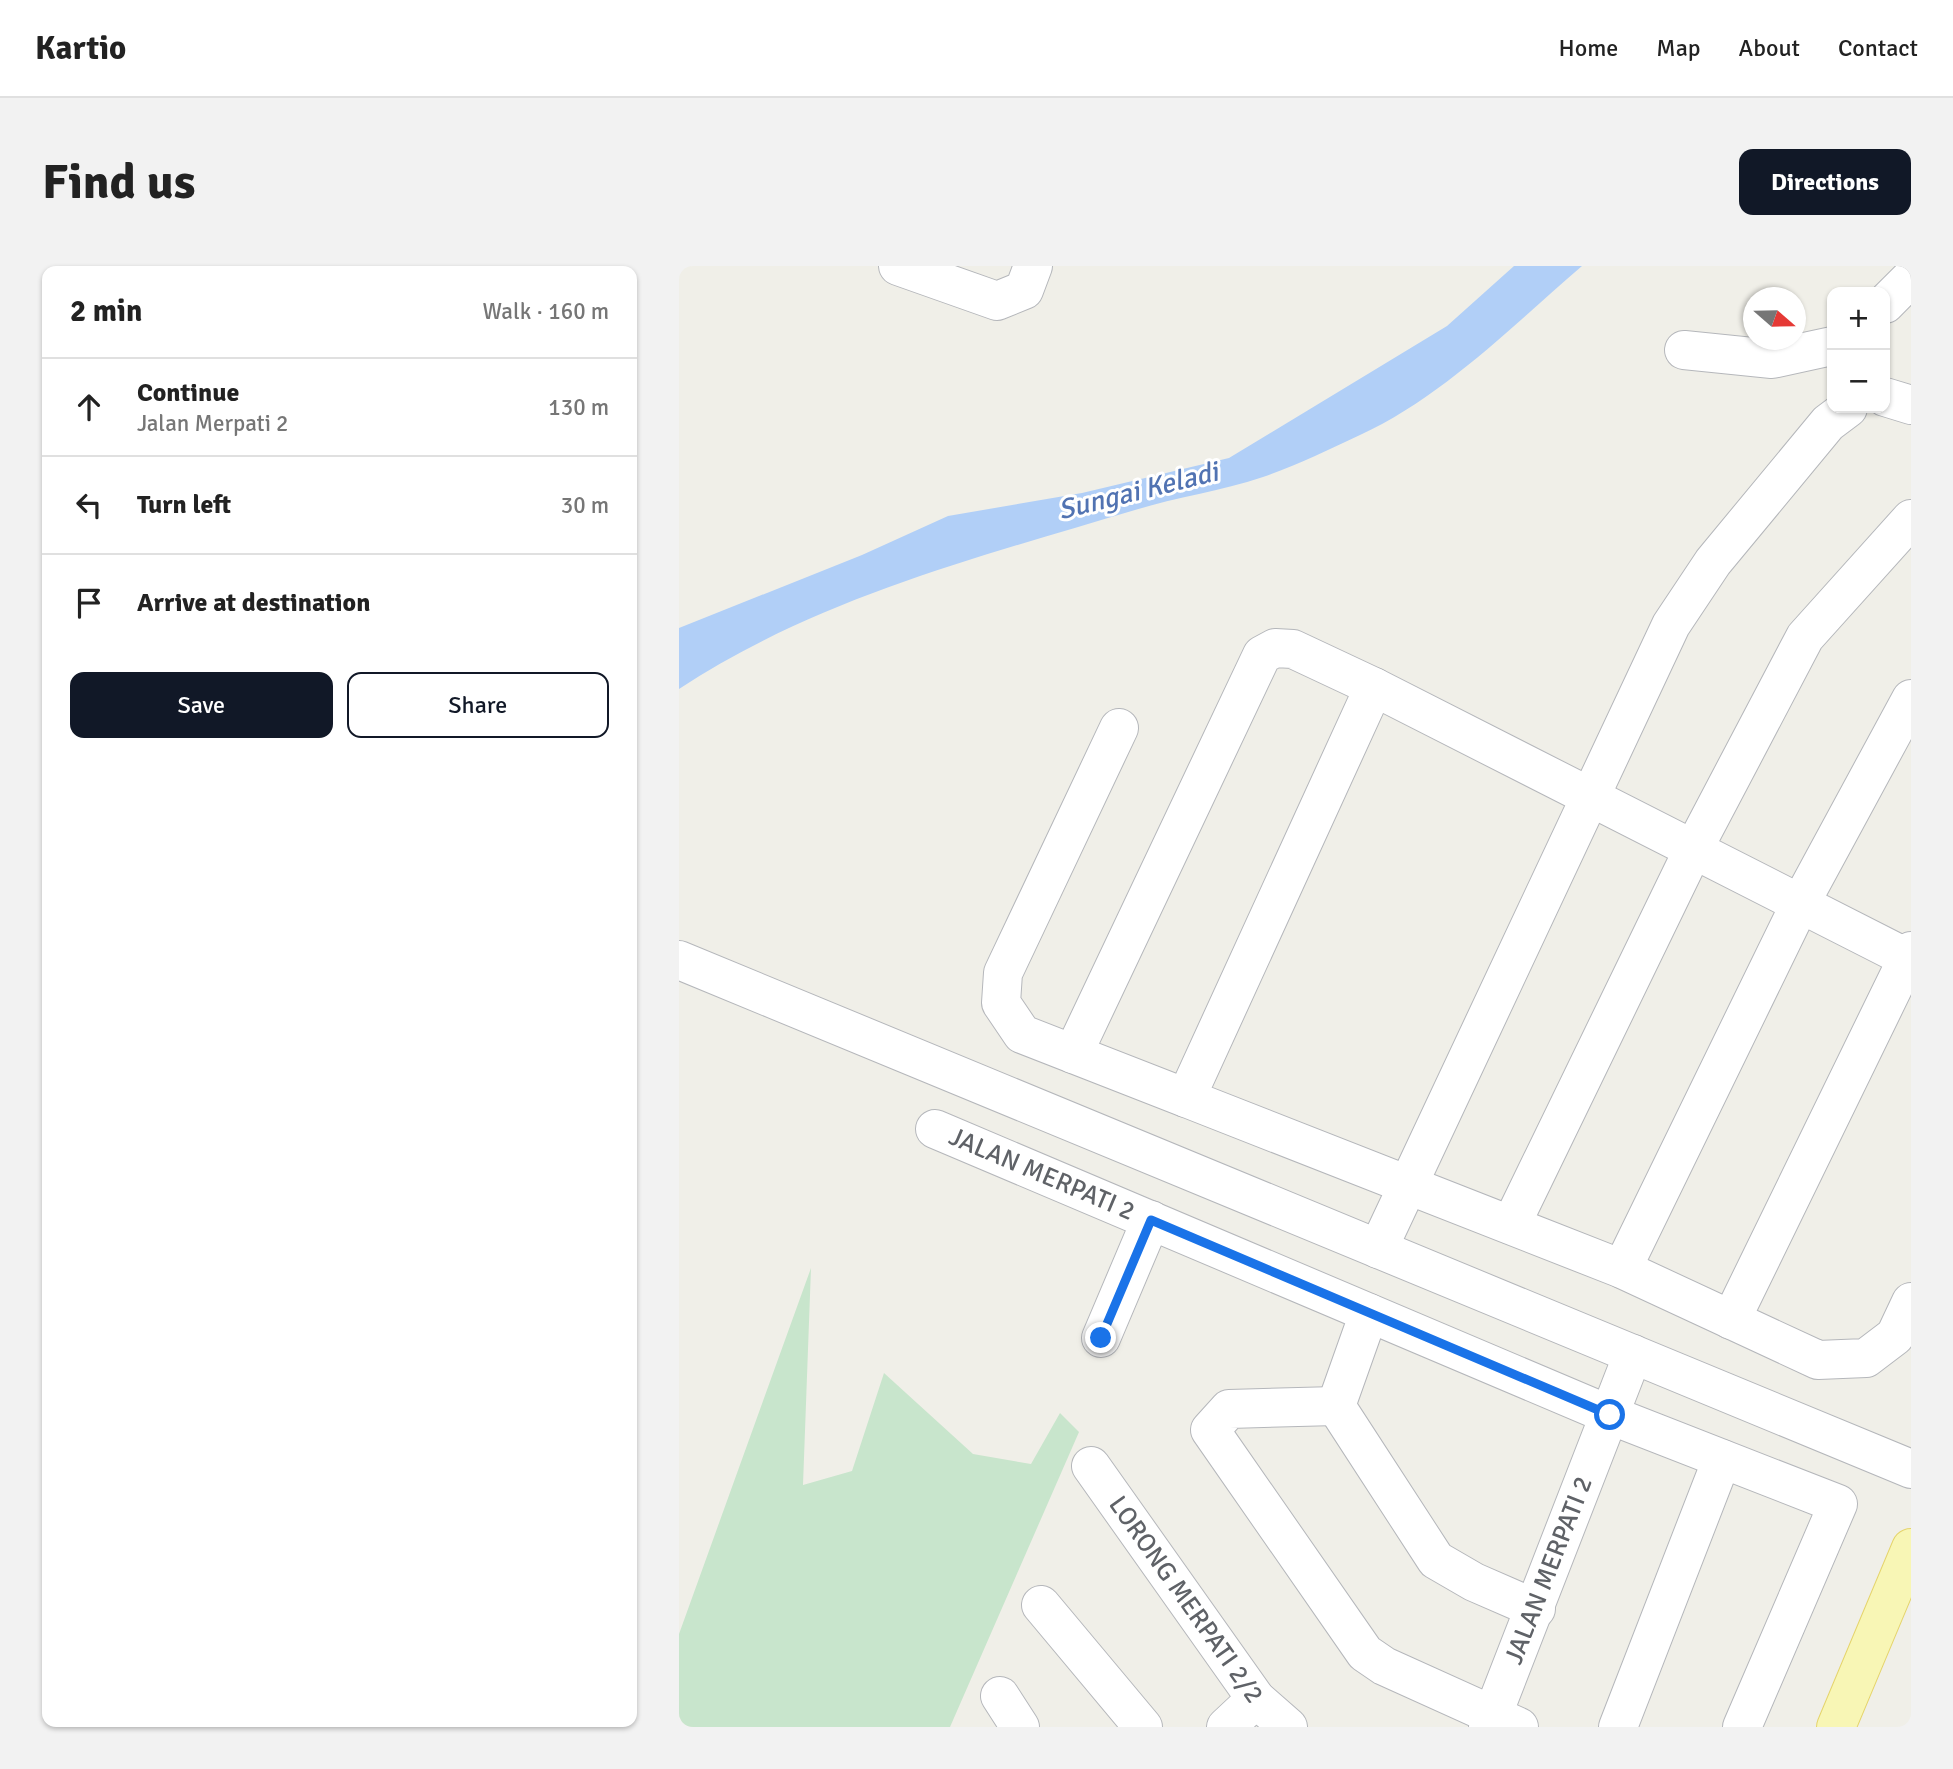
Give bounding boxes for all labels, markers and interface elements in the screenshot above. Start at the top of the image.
text: Kartio [35,28,126,69]
text: Home [1558,33,1618,63]
text: Map [1656,33,1701,63]
text: About [1739,33,1800,63]
text: Contact [1838,33,1918,63]
button: Directions [1739,149,1911,215]
text: Find us [42,152,195,212]
north arrow [1743,287,1806,350]
map controls [1827,287,1890,413]
button: + [1827,287,1890,350]
text: 2 min [70,293,142,330]
text: Walk · 160 m [483,297,609,326]
button: − [1827,350,1890,413]
text: Continue [137,377,239,409]
icon: ahead [70,388,108,426]
text: 130 m [548,393,609,422]
text: Jalan Merpati 2 [137,409,289,438]
water label: Sungai Keladi [1054,454,1224,527]
icon: left [70,486,108,524]
text: Turn left [137,489,231,521]
text: 30 m [561,491,609,520]
icon: arrive [70,584,108,622]
text: Arrive at destination [137,587,370,619]
button: Save [70,672,333,738]
button: Share [347,672,609,738]
street label: JALAN MERPATI 2 [944,1121,1140,1228]
route end [1085,1322,1116,1353]
route start [1594,1399,1625,1430]
street label: JALAN MERPATI 2 [1498,1472,1600,1669]
street label: LORONG MERPATI 2/2 [1101,1490,1270,1710]

